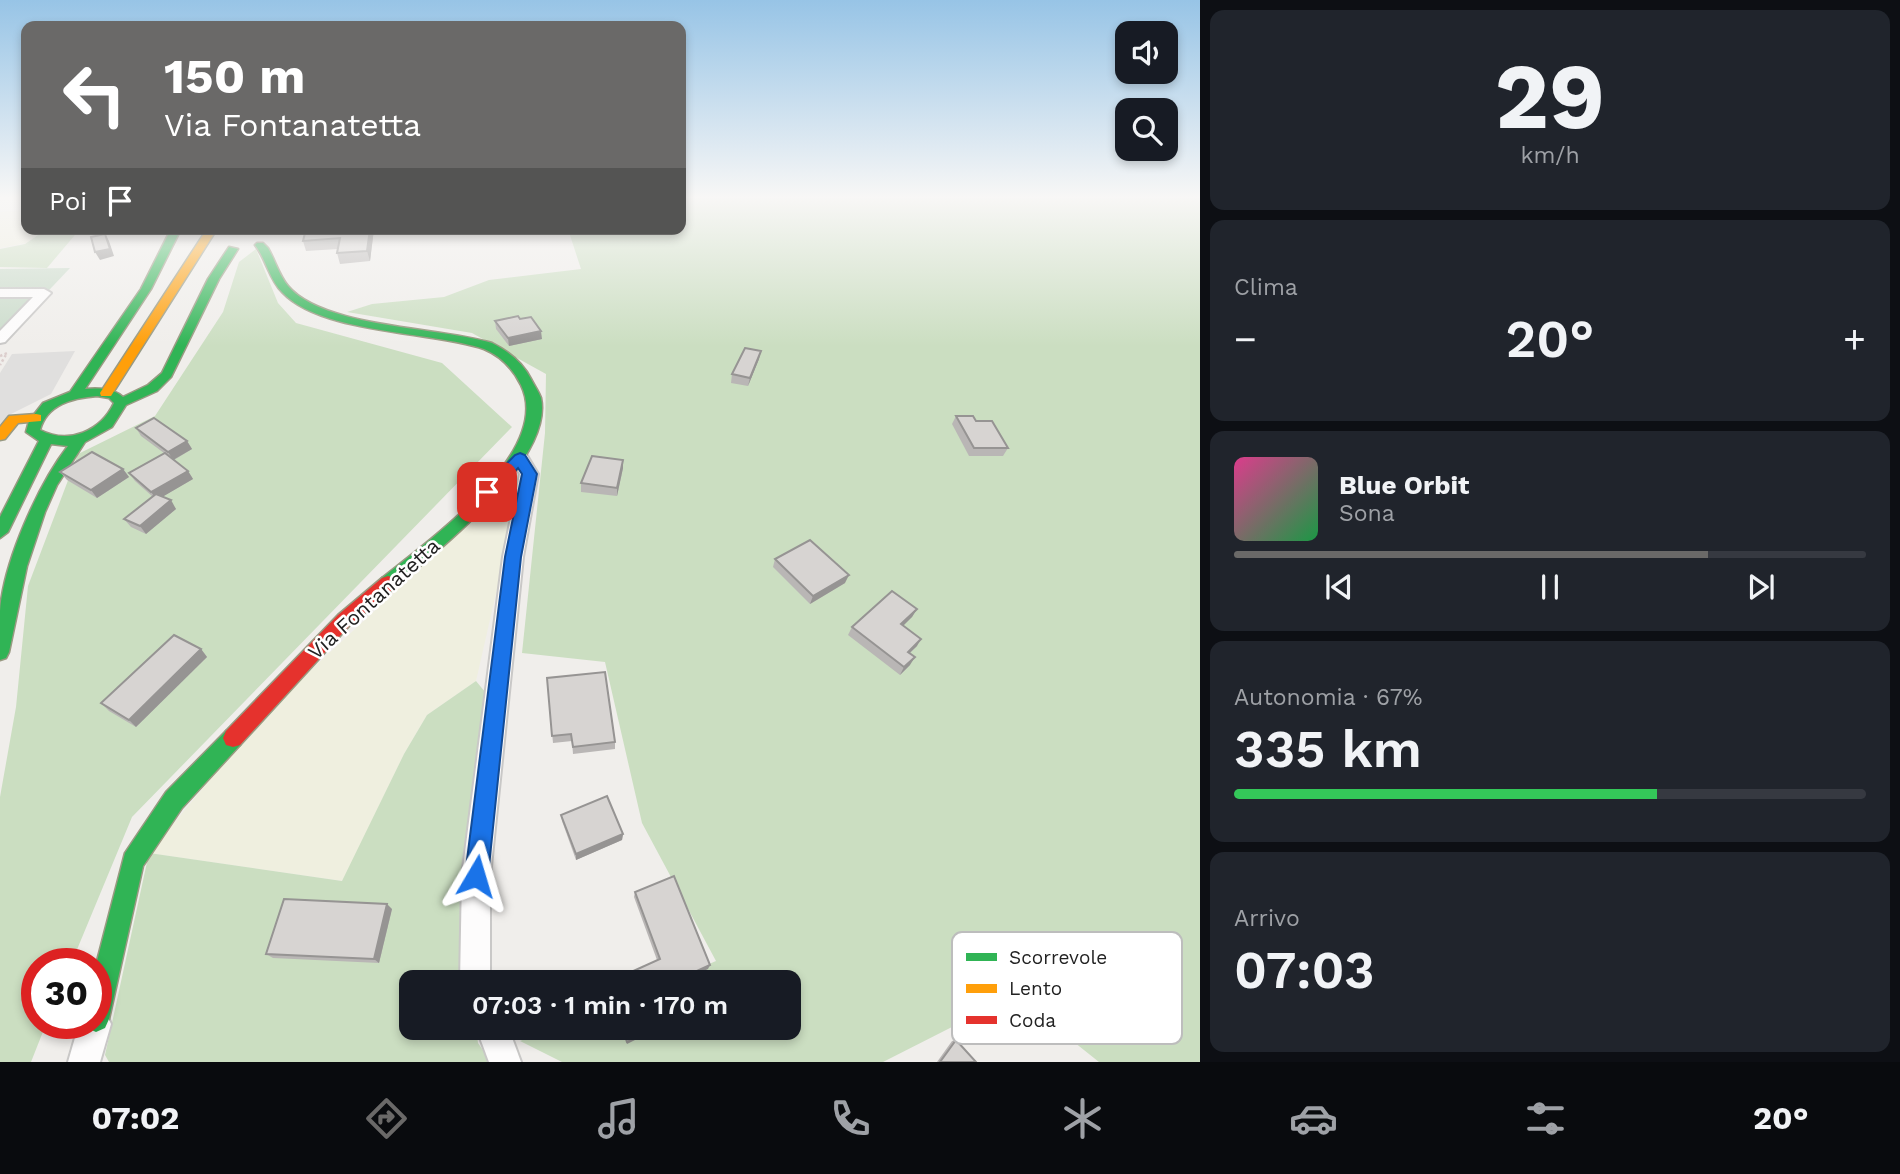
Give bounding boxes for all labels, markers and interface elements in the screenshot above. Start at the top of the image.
map controls [1115,21,1178,161]
button: sound [1115,21,1178,84]
text: 29 [1495,43,1605,150]
text: 150 m [164,47,305,105]
icon: left [49,49,140,140]
button: search [1115,98,1178,161]
text: Via Fontanatetta [164,106,421,144]
text: km/h [1520,142,1580,169]
icon: arrive [101,182,139,220]
text: Poi [49,186,87,216]
text: Clima [1234,274,1298,301]
text: 20° [1506,309,1594,370]
text: − [1234,317,1257,361]
text: + [1843,317,1866,361]
pin [457,462,517,522]
text: Blue Orbit [1339,470,1469,500]
icon: arrive [468,473,506,511]
text: Sona [1339,500,1395,527]
street label: Via Fontanatetta [303,533,445,664]
icon: previous [1320,568,1358,606]
icon: pause [1531,568,1569,606]
icon: next [1742,568,1780,606]
text: Autonomia · 67% [1234,684,1422,711]
text: 335 km [1234,719,1422,780]
position arrow [439,839,513,913]
text: Arrivo [1234,905,1300,932]
legend [952,932,1182,1044]
text: 07:03 [1234,940,1375,1001]
text: Scorrevole [1009,946,1107,969]
speed limit sign: 30 [21,948,112,1039]
text: Lento [1009,977,1062,1000]
text: 07:03 · 1 min · 170 m [472,990,728,1020]
text: Coda [1009,1009,1056,1032]
icon: directions [362,1094,411,1143]
icon: music [594,1094,643,1143]
icon: phone [826,1094,875,1143]
icon: climate [1058,1094,1107,1143]
icon: car [1289,1094,1338,1143]
icon: filters [1521,1094,1570,1143]
text: 07:02 [91,1099,179,1137]
text: 20° [1753,1099,1809,1137]

